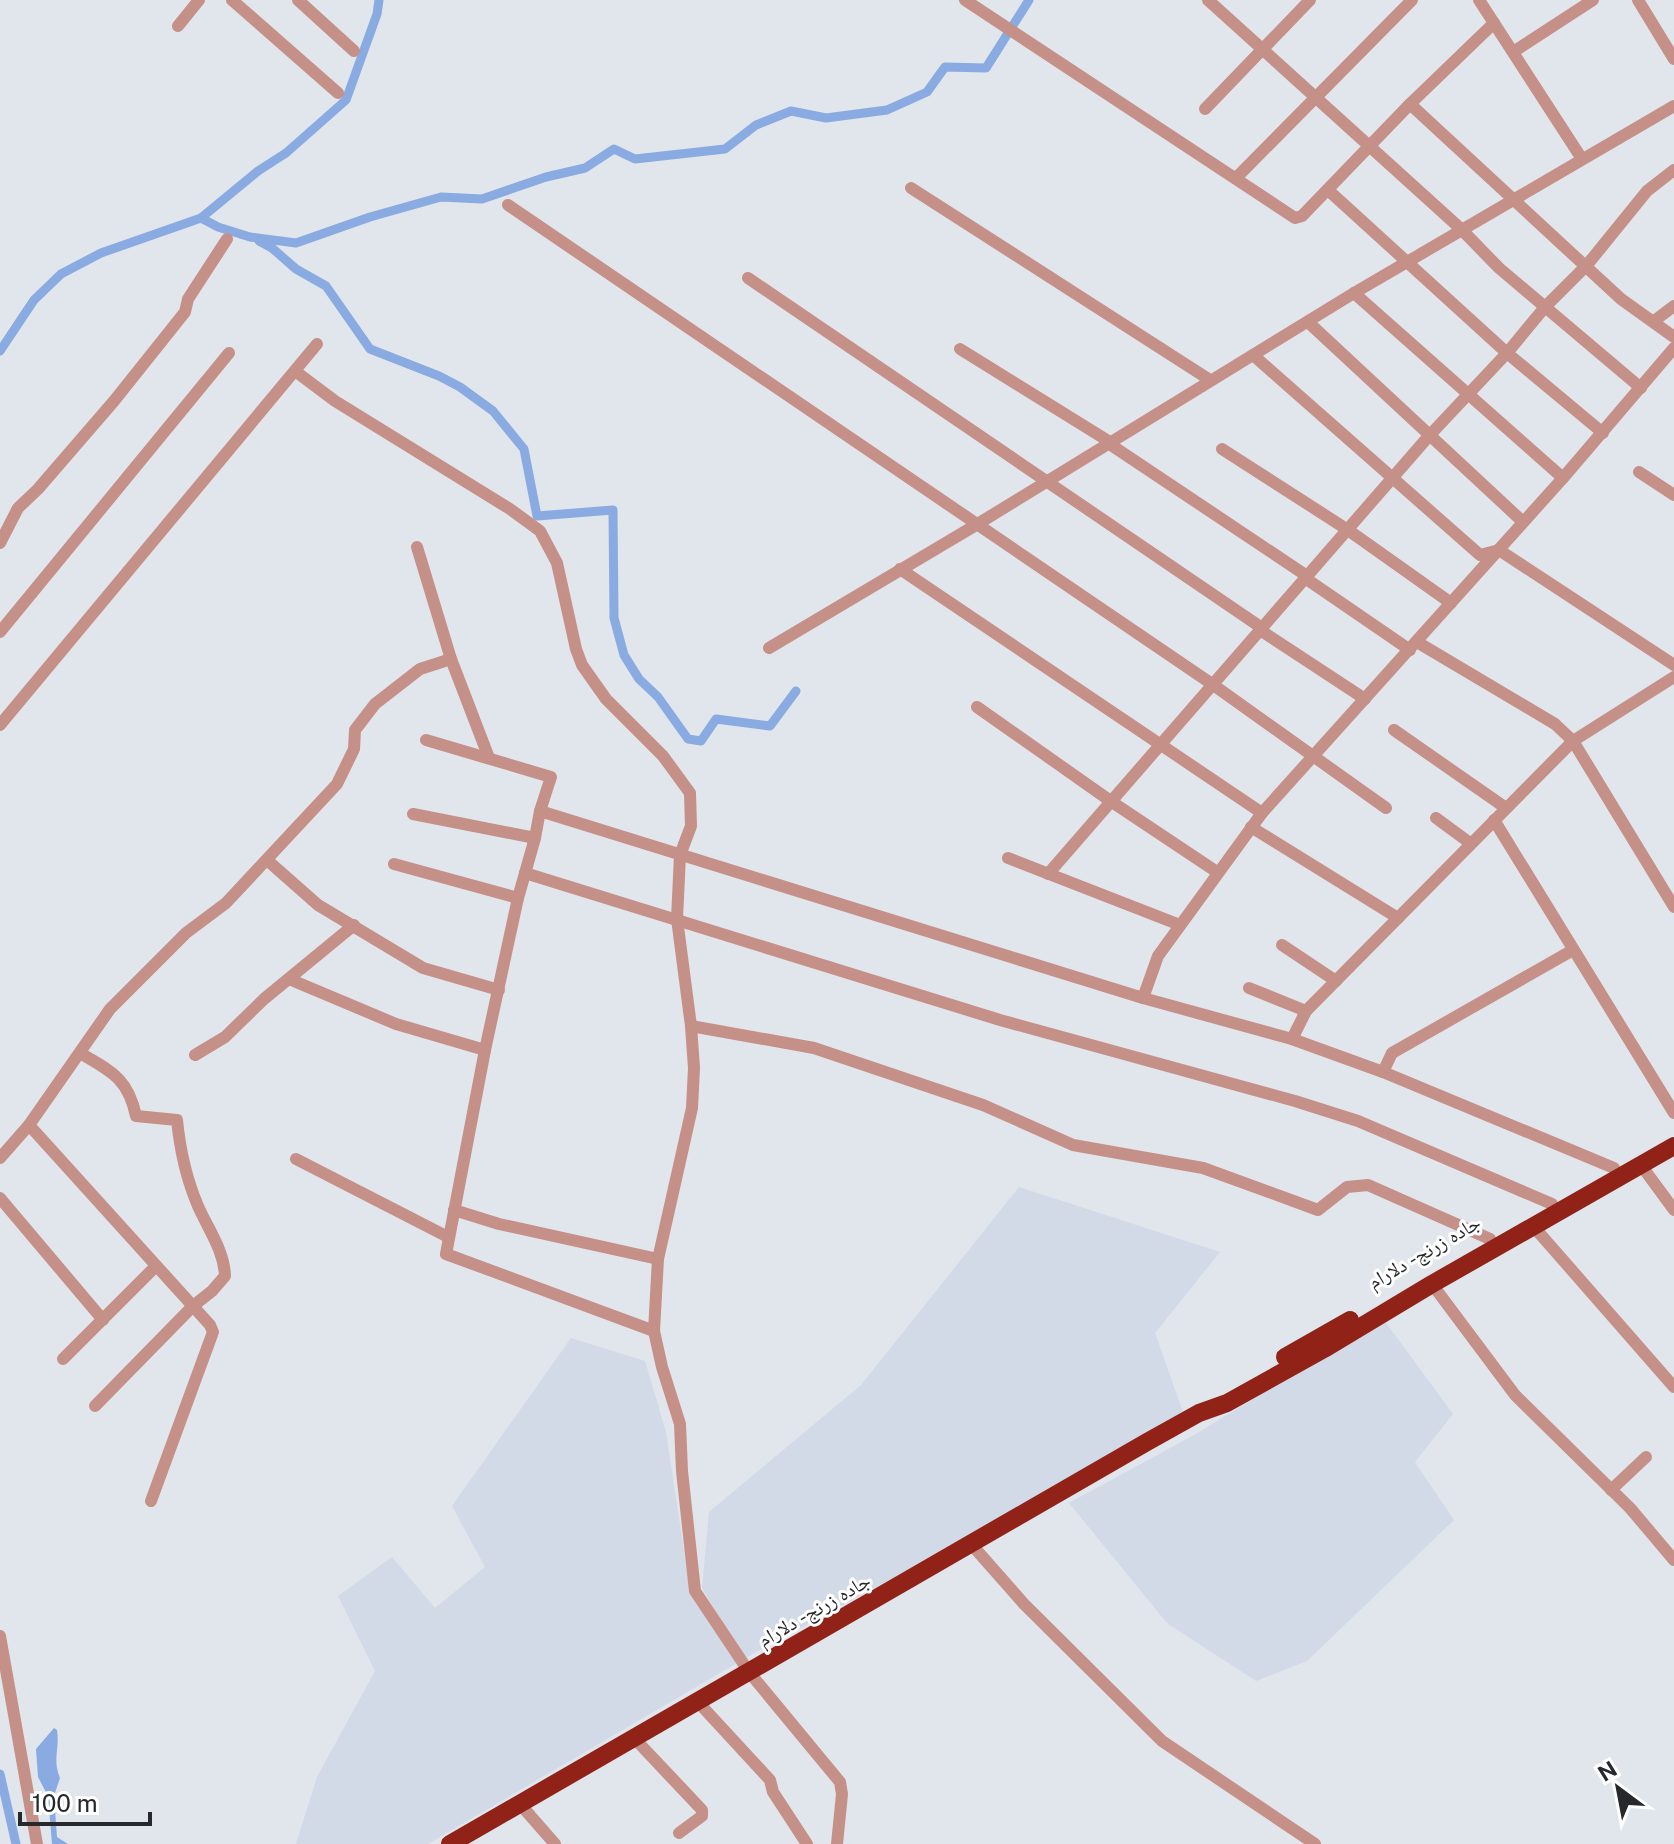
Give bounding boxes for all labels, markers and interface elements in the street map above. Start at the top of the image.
street label: جاده زرنج - دلارام [1363,1210,1486,1296]
street label: جاده زرنج - دلارام [753,1568,876,1654]
north arrow [1578,1748,1658,1828]
text: N [1593,1755,1622,1787]
scale bar [20,1776,150,1826]
text: 100 m [32,1789,98,1817]

